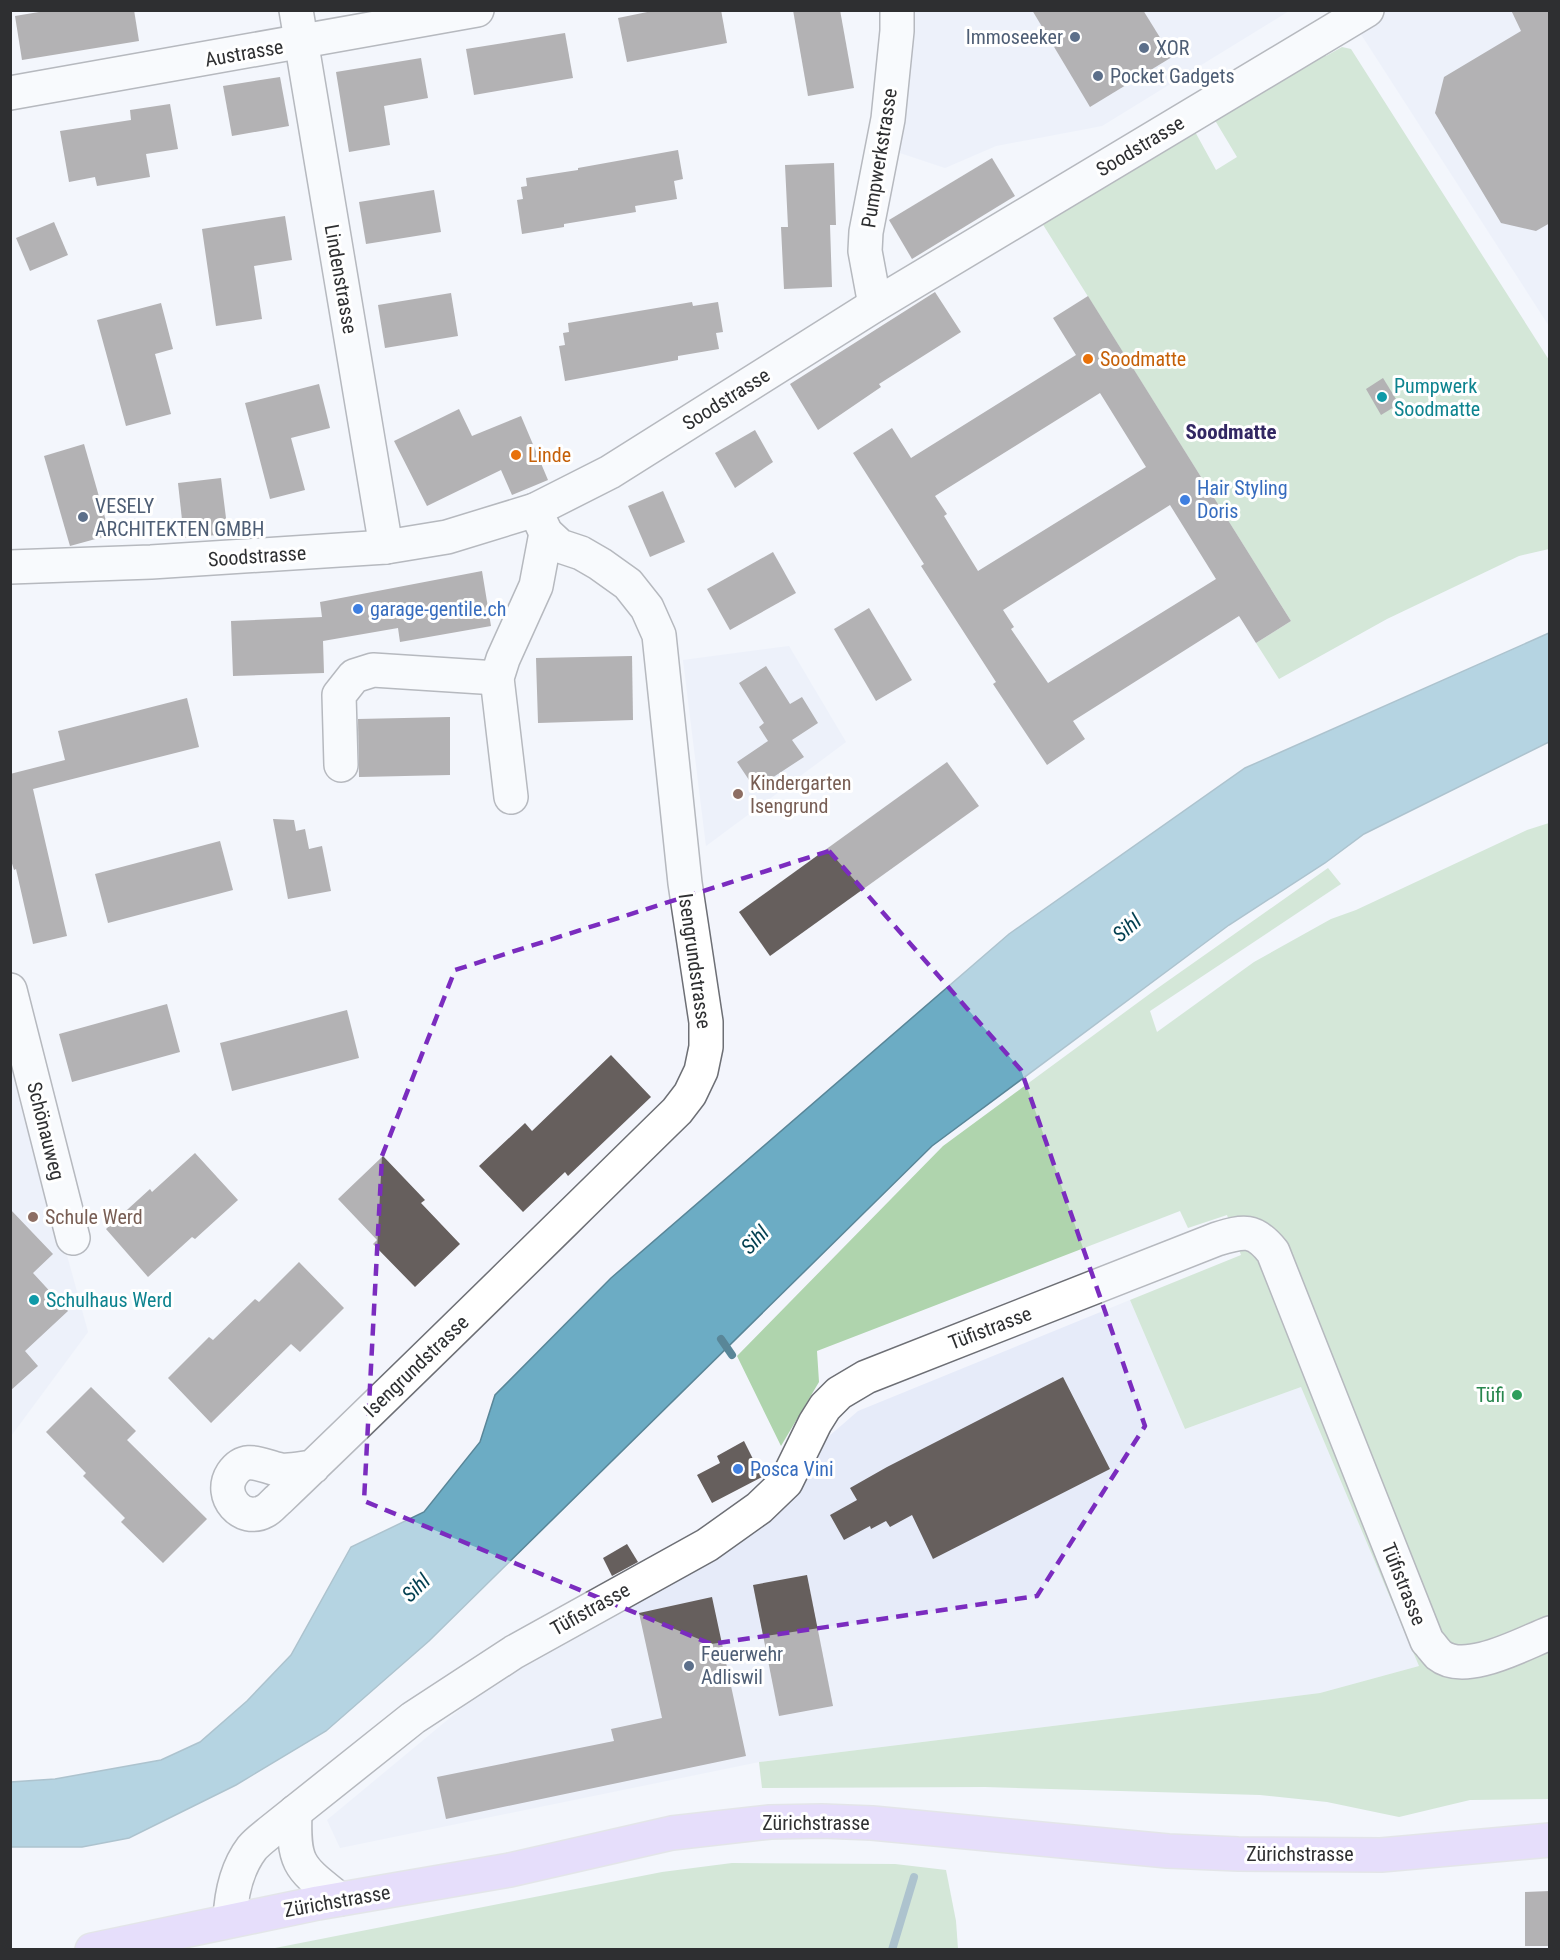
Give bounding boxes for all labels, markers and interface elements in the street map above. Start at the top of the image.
place label: Immoseeker [966,25,1063,49]
marker: Immoseeker [1068,30,1082,44]
street label: Austrasse [203,34,285,72]
place label: XOR [1156,36,1190,60]
marker: XOR [1137,41,1151,55]
place label: Pocket Gadgets [1110,64,1235,88]
marker: Pocket Gadgets [1091,69,1105,83]
street label: Pumpwerkstrasse [856,86,902,230]
street label: Soodstrasse [1092,110,1188,182]
street label: Lindenstrasse [320,222,362,336]
place label: Soodmatte [1100,347,1186,371]
marker: Soodmatte [1081,352,1095,366]
street label: Soodstrasse [678,363,774,435]
place label: Pumpwerk Soodmatte [1394,374,1480,421]
marker: Pumpwerk Soodmatte [1375,390,1389,404]
district label: Soodmatte [1185,420,1277,444]
place label: Linde [528,443,571,467]
marker: Linde [509,448,523,462]
place label: Hair Styling Doris [1197,476,1288,523]
marker: Hair Styling Doris [1178,493,1192,507]
place label: VESELY ARCHITEKTEN GMBH [95,494,264,541]
marker: VESELY ARCHITEKTEN GMBH [76,510,90,524]
street label: Soodstrasse [207,541,307,571]
place label: garage-gentile.ch [370,597,507,621]
marker: garage-gentile.ch [351,602,365,616]
place label: Kindergarten Isengrund [750,771,851,818]
marker: Kindergarten Isengrund [731,787,745,801]
street label: Isengrundstrasse [674,892,716,1030]
water label: Sihl [1108,909,1146,947]
street label: Schönauweg [22,1079,70,1183]
place label: Schule Werd [45,1205,143,1229]
marker: Schule Werd [26,1210,40,1224]
water label: Sihl [736,1221,774,1259]
place label: Schulhaus Werd [46,1288,172,1312]
marker: Schulhaus Werd [27,1293,41,1307]
street label: Tüfistrasse [945,1301,1035,1355]
street label: Isengrundstrasse [359,1310,473,1422]
place label: Tüfi [1476,1383,1505,1407]
marker: Tüfi [1510,1388,1524,1402]
place label: Posca Vini [750,1457,834,1481]
marker: Posca Vini [731,1462,745,1476]
street label: Tüfistrasse [1377,1539,1431,1629]
water label: Sihl [397,1569,435,1607]
street label: Tüfistrasse [546,1577,634,1641]
place label: Feuerwehr Adliswil [701,1642,783,1689]
marker: Feuerwehr Adliswil [682,1659,696,1673]
street label: Zürichstrasse [762,1811,870,1835]
street label: Zürichstrasse [1246,1842,1354,1866]
street label: Zürichstrasse [282,1880,392,1922]

